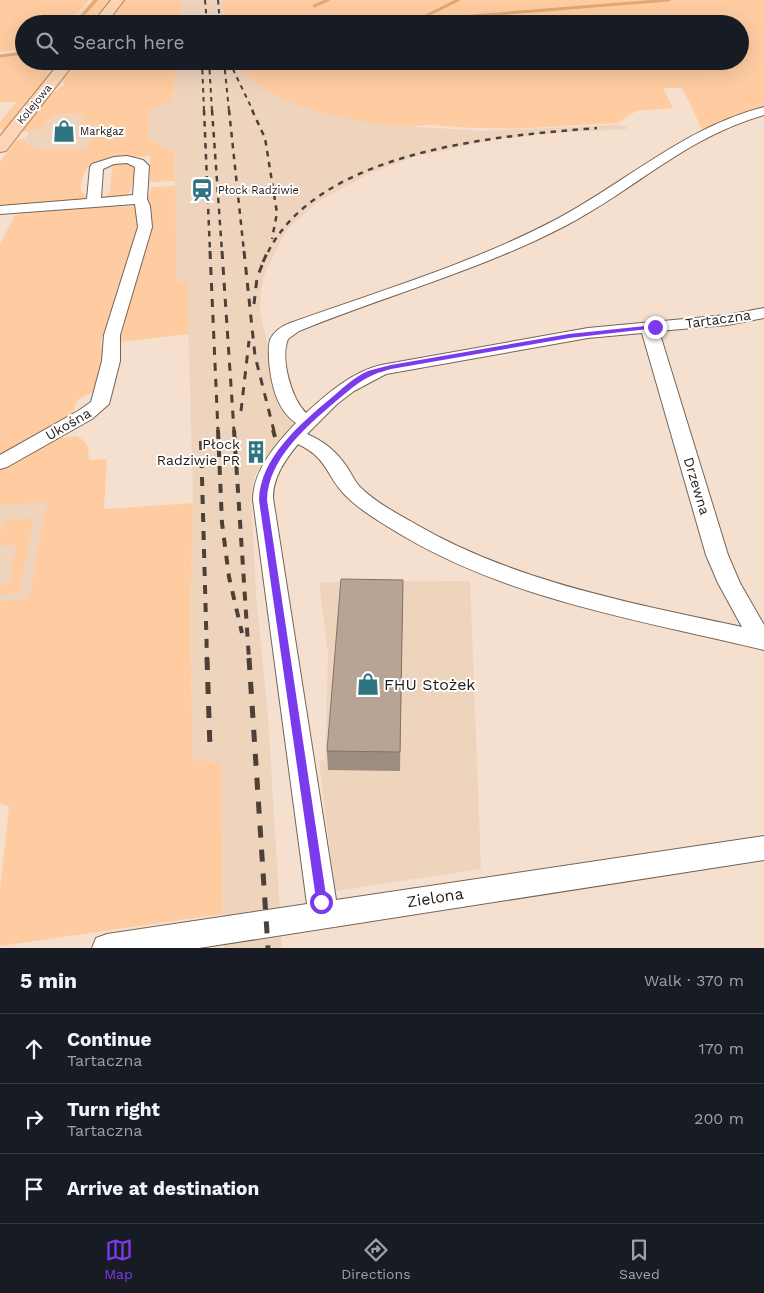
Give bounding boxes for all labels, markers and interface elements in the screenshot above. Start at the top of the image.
search box [15,15,749,70]
icon: search [33,29,61,57]
text: Search here [73,31,184,54]
street label: Kolejowa [14,82,54,127]
shop icon: Markgaz [51,118,77,144]
place label: Markgaz [80,125,124,138]
station icon: Płock Radziwie [189,177,215,203]
place label: Płock Radziwie [218,184,299,197]
street label: Tartaczna [684,306,752,332]
route end [644,316,667,339]
street label: Ukośna [42,405,94,443]
place label: Płock Radziwie PR [157,436,240,468]
building icon: Płock Radziwie PR [243,439,269,465]
street label: Drzewna [681,455,713,517]
shop icon: FHU Stożek [355,671,381,697]
place label: FHU Stożek [384,675,475,694]
street label: Zielona [405,884,465,911]
route start [310,891,333,914]
text: 5 min [20,968,77,993]
text: Walk · 370 m [644,971,744,990]
text: Continue [67,1028,151,1051]
icon: ahead [20,1035,48,1063]
text: 170 m [698,1039,744,1058]
text: Tartaczna [67,1051,142,1070]
text: Turn right [67,1098,160,1121]
icon: right [20,1105,48,1133]
text: 200 m [694,1109,744,1128]
text: Tartaczna [67,1121,142,1140]
icon: arrive [20,1175,48,1203]
text: Arrive at destination [67,1177,259,1200]
tab: Map [104,1236,133,1282]
tab: Directions [341,1236,411,1282]
tab: Saved [619,1236,660,1282]

